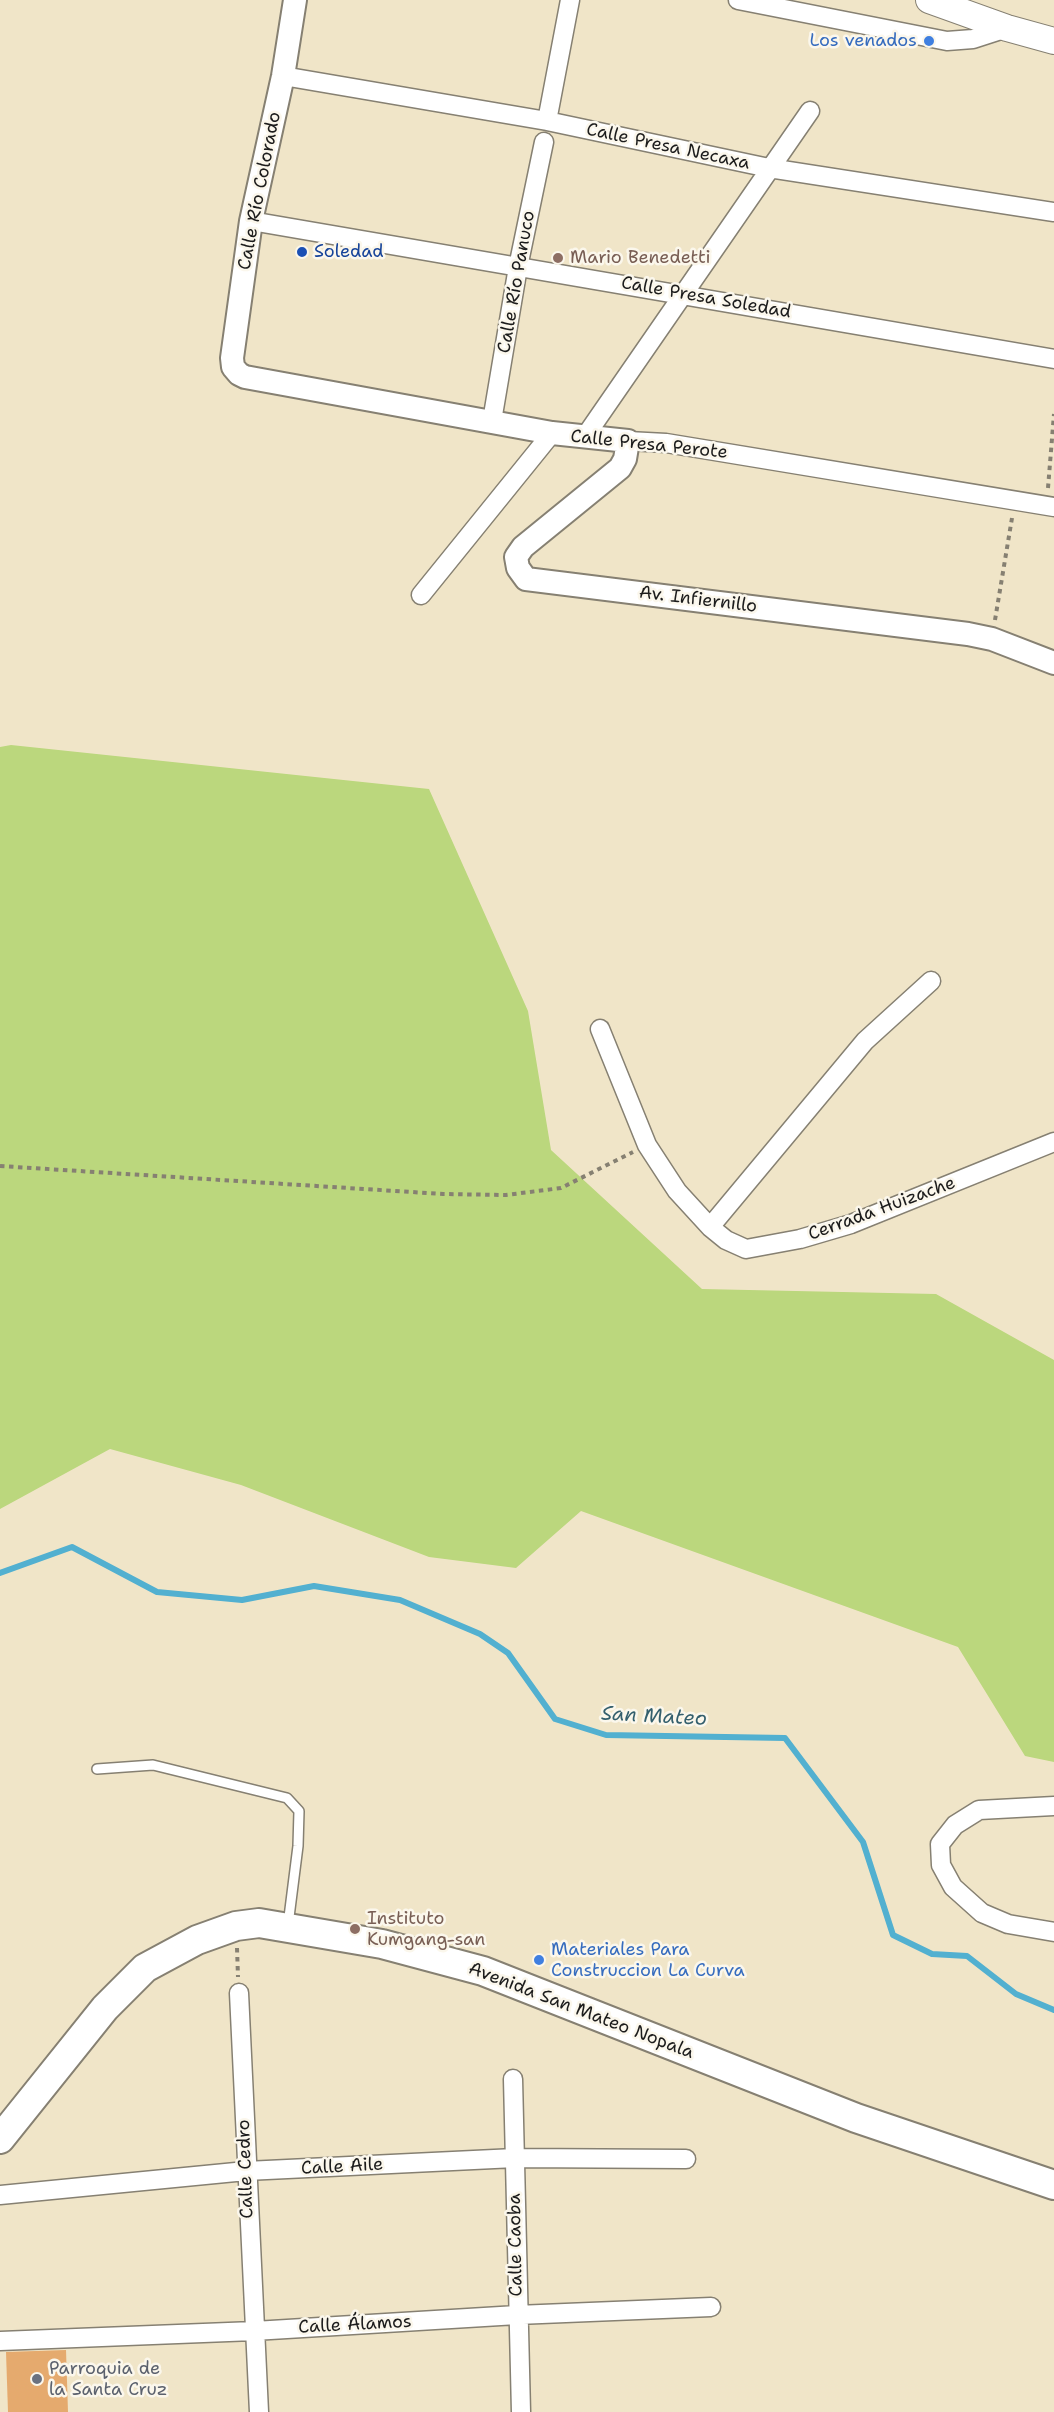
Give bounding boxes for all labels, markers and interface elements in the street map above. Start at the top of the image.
place label: Los venados [810,30,917,52]
marker: Los venados [922,34,936,48]
street label: Calle Río Colorado [234,110,286,272]
street label: Calle Presa Necaxa [584,119,752,175]
street label: Calle Río Panuco [494,209,540,355]
place label: Soledad [314,241,384,263]
marker: Soledad [295,245,309,259]
place label: Mario Benedetti [570,247,711,269]
marker: Mario Benedetti [551,251,565,265]
street label: Calle Presa Soledad [619,272,793,324]
street label: Calle Presa Perote [569,426,729,464]
street label: Av. Infiernillo [638,582,758,618]
street label: Cerrada Huizache [805,1172,959,1246]
water label: San Mateo [601,1702,707,1732]
place label: Instituto Kumgang-san [367,1908,485,1950]
marker: Instituto Kumgang-san [348,1922,362,1936]
place label: Materiales Para Construccion La Curva [551,1939,745,1982]
marker: Materiales Para Construccion La Curva [532,1953,546,1967]
street label: Avenida San Mateo Nopala [465,1958,697,2064]
street label: Calle Cedro [233,2119,259,2219]
street label: Calle Aile [300,2154,384,2180]
street label: Calle Caoba [504,2193,528,2297]
street label: Calle Álamos [298,2311,412,2339]
place label: Parroquia de la Santa Cruz [49,2358,167,2400]
marker: Parroquia de la Santa Cruz [30,2372,44,2386]

